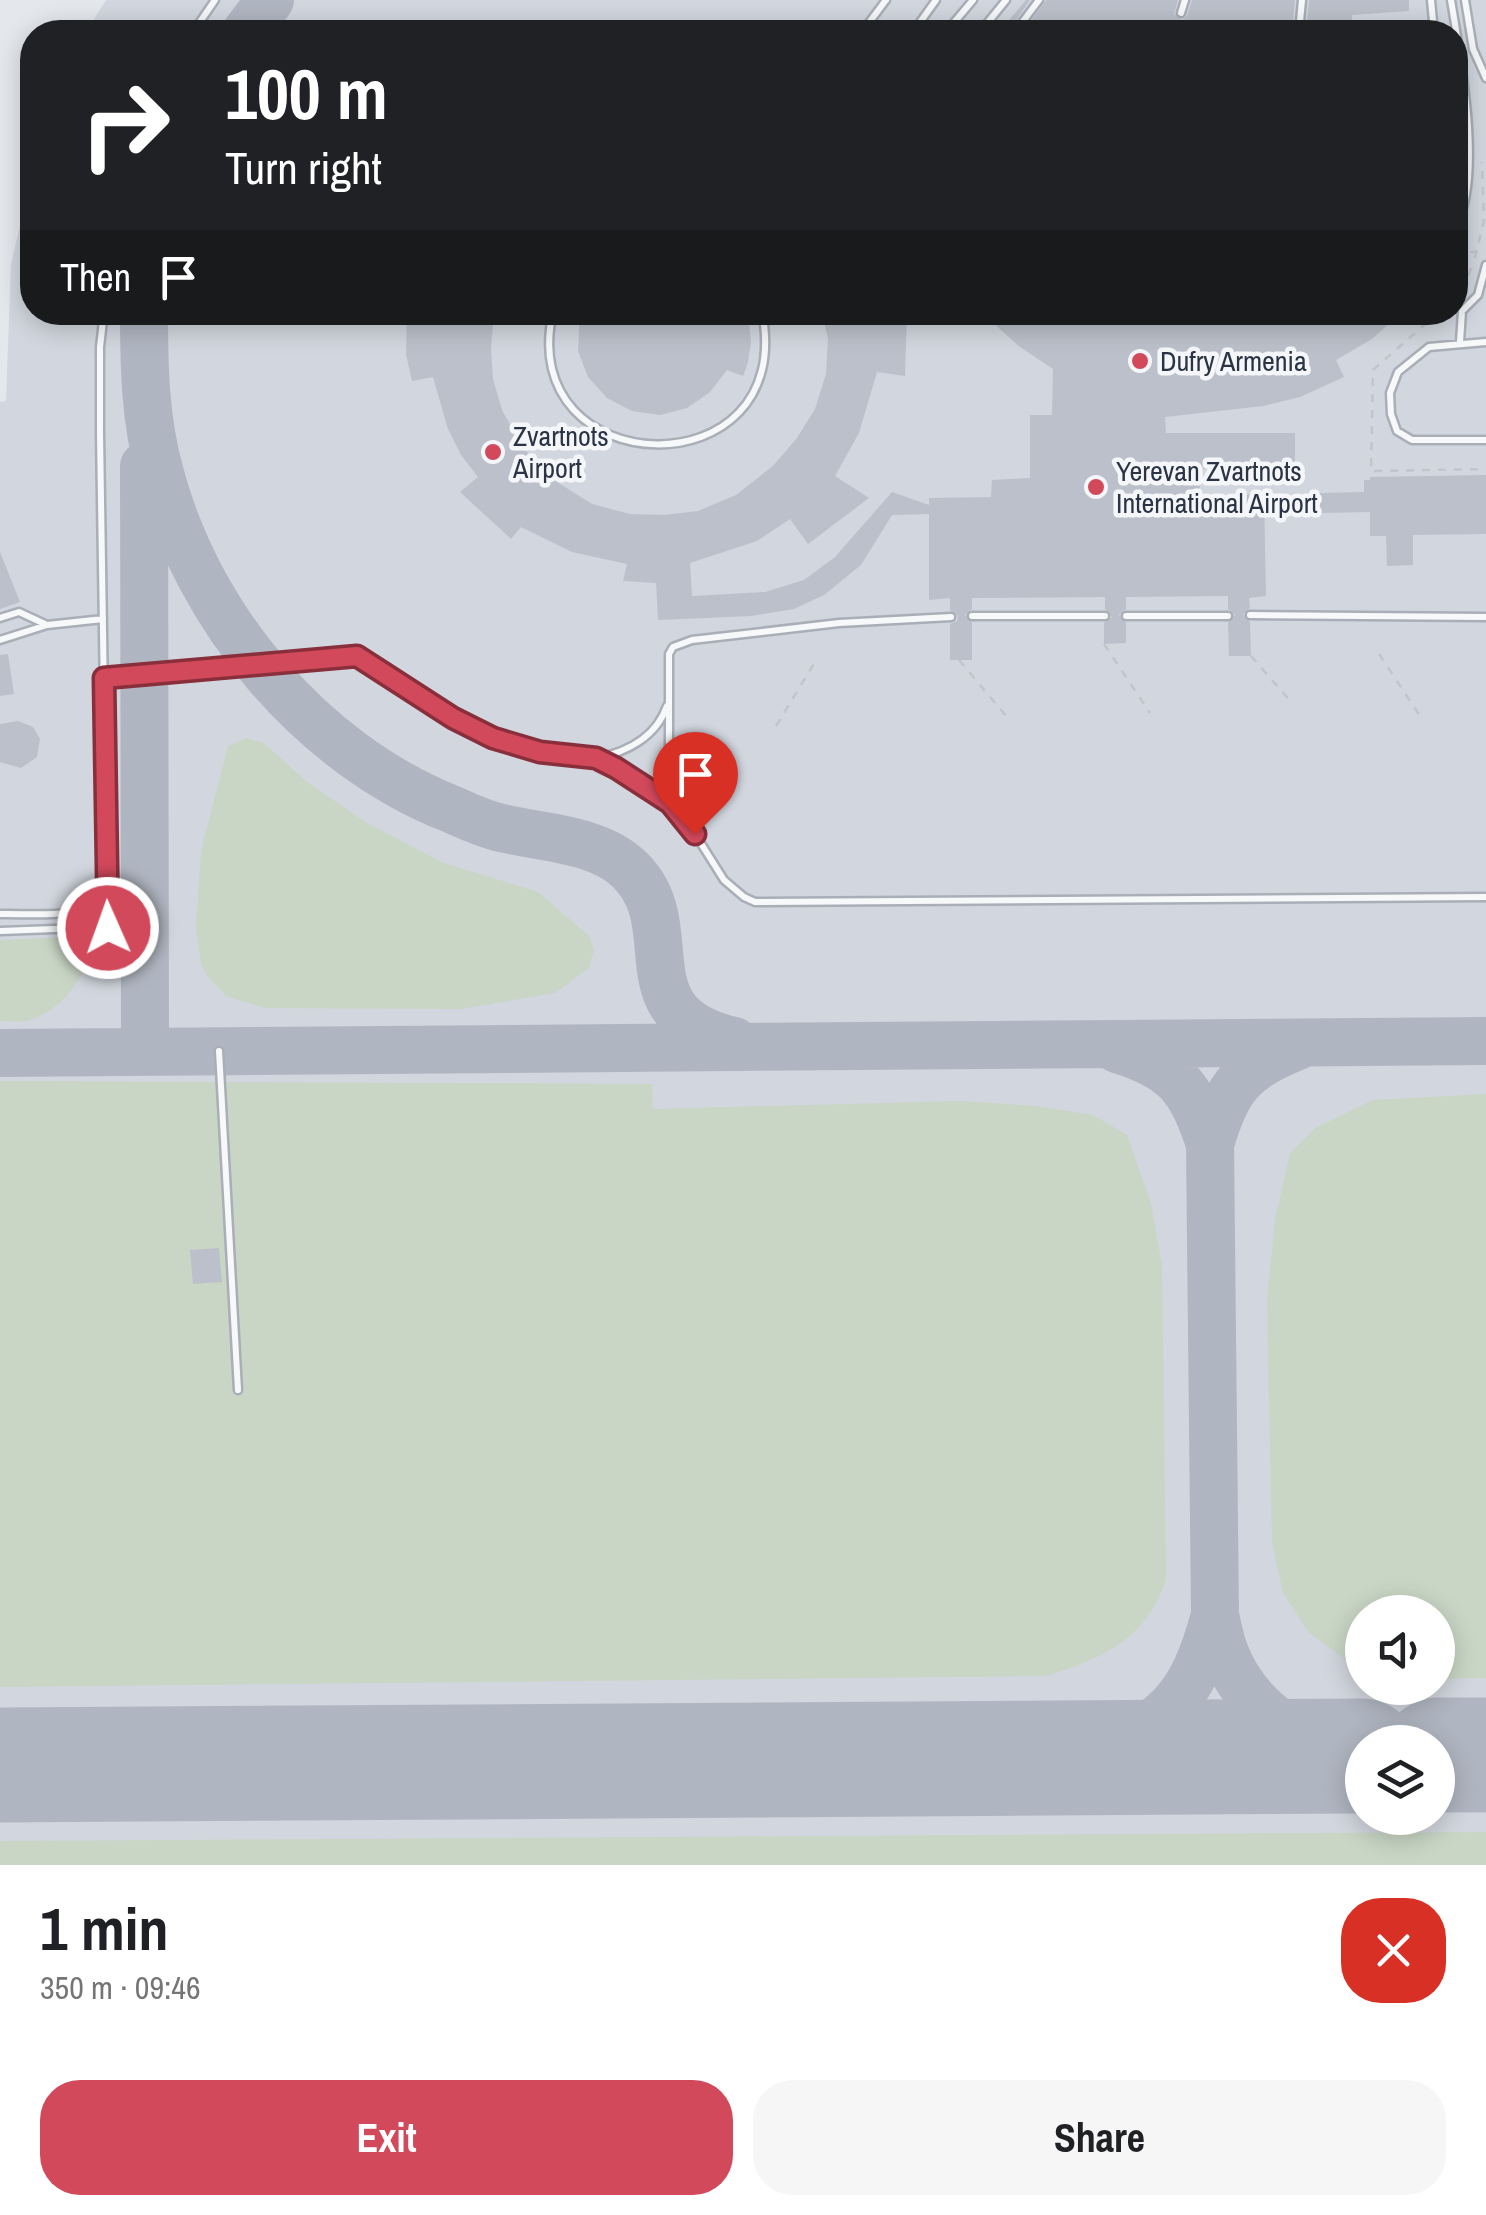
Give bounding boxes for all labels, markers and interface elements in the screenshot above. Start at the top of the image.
text: 100 m [225,47,388,141]
icon: right [60,60,190,190]
text: Turn right [225,137,382,198]
icon: arrive [151,250,206,305]
text: Then [60,252,131,303]
place label: Dufry Armenia [1160,342,1307,380]
marker: Dufry Armenia [1129,350,1151,372]
place label: Zvartnots Airport [512,417,609,487]
marker: Zvartnots Airport [482,441,504,463]
place label: Yerevan Zvartnots International Airport [1116,452,1318,522]
marker: Yerevan Zvartnots International Airport [1085,476,1107,498]
pin [653,732,738,835]
icon: arrive [668,747,723,802]
position arrow [56,876,160,980]
map controls [1345,1595,1455,1835]
button: sound [1345,1595,1455,1705]
button: layers [1345,1725,1455,1835]
text: 1 min [40,1888,169,1969]
button: close [1341,1898,1446,2003]
text: 350 m · 09:46 [40,1966,200,2009]
button: Exit [40,2080,733,2195]
button: Share [753,2080,1446,2195]

